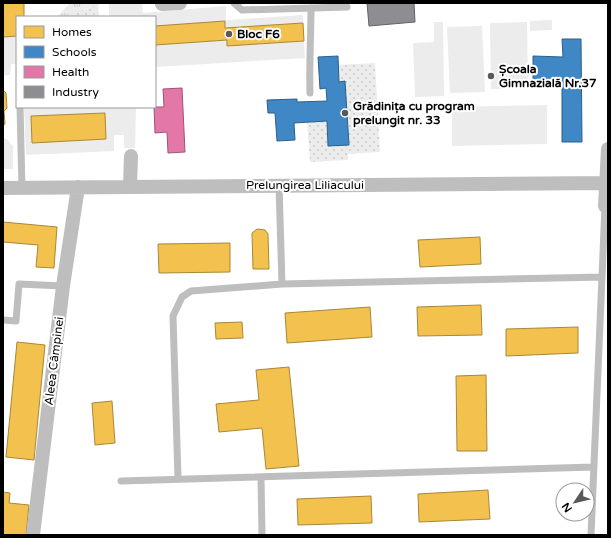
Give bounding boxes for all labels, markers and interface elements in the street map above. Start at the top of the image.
legend [16,16,156,108]
text: Homes [52,25,92,39]
place label: Bloc F6 [237,27,280,41]
marker: Bloc F6 [224,29,234,39]
text: Schools [52,45,97,59]
place label: Școala Gimnazială Nr.37 [499,62,597,90]
text: Health [52,65,89,79]
marker: Școala Gimnazială Nr.37 [486,71,496,81]
text: Industry [52,85,99,99]
place label: Grădinița cu program prelungit nr. 33 [353,99,475,128]
marker: Grădinița cu program prelungit nr. 33 [340,108,350,118]
street label: Prelungirea Liliacului [246,178,364,192]
street label: Aleea Câmpinei [42,316,66,406]
north arrow [555,482,595,522]
text: N [559,500,575,515]

